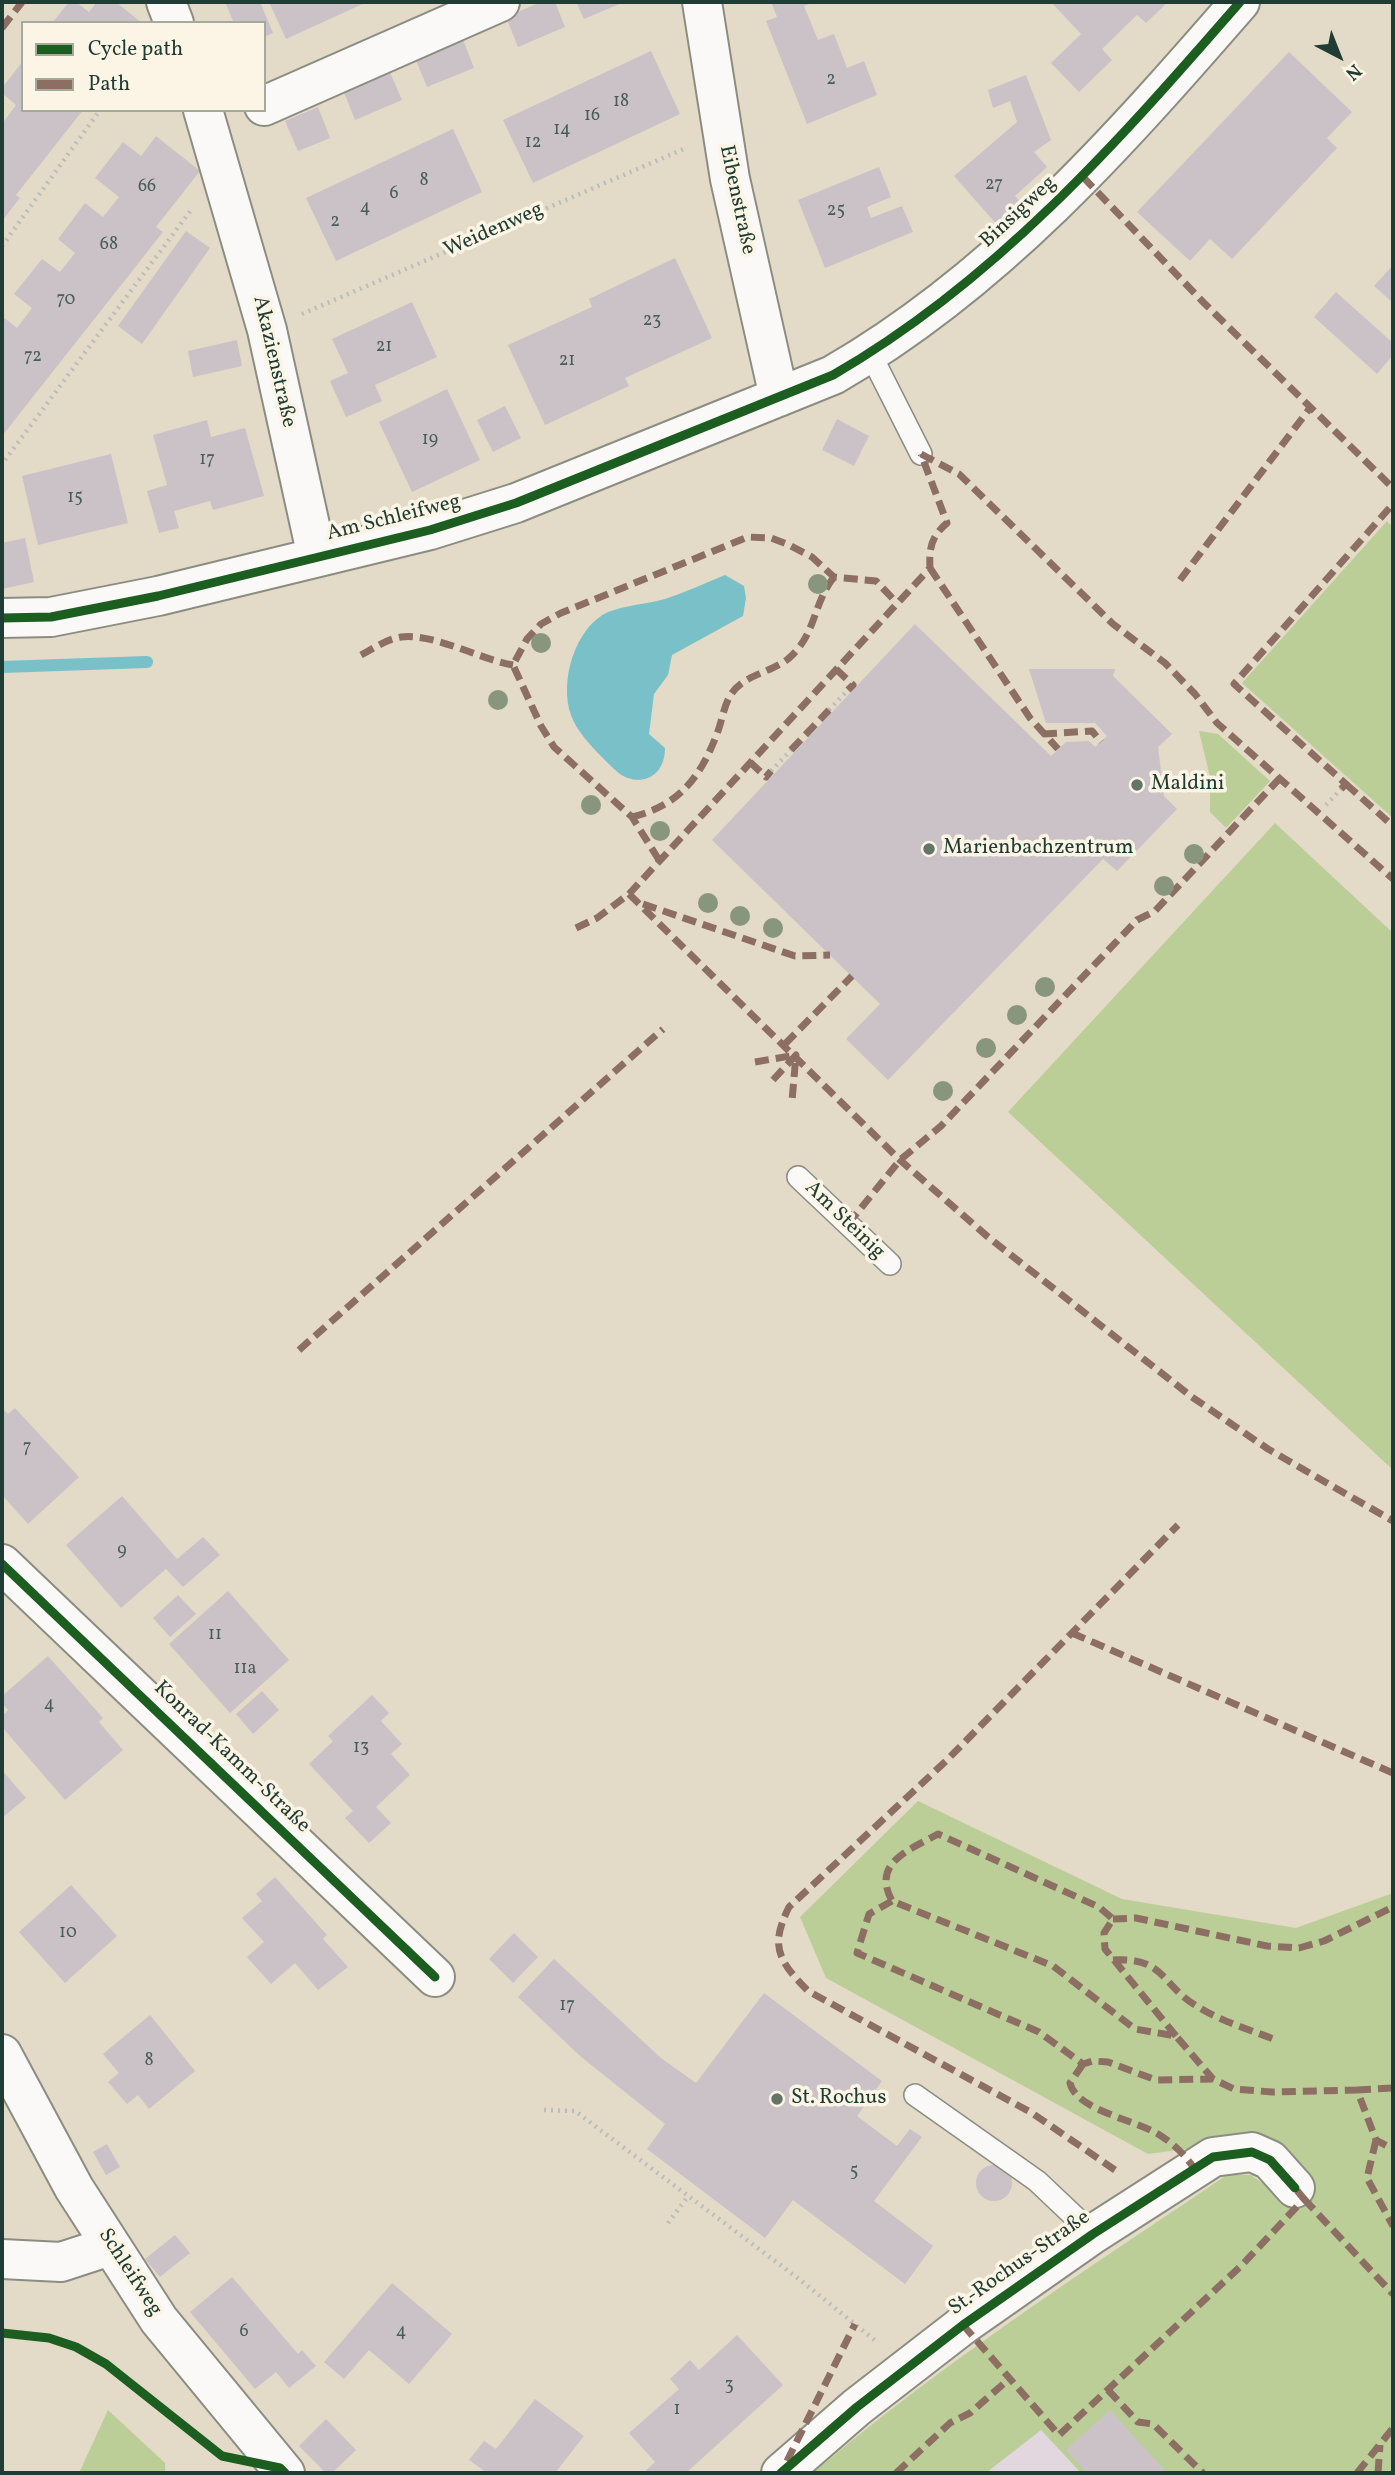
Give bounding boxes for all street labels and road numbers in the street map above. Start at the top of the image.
street label: Eibenstraße [712,143,760,257]
street label: Binsigweg [976,171,1062,255]
street label: Weidenweg [441,198,547,264]
street label: Akazienstraße [246,294,300,430]
street label: Am Schleifweg [324,490,464,548]
street label: Am Steinig [798,1176,890,1266]
street label: Konrad-Kamm-Straße [148,1677,314,1839]
street label: St.-Rochus-Straße [944,2206,1096,2322]
street label: Schleifweg [91,2224,167,2322]

